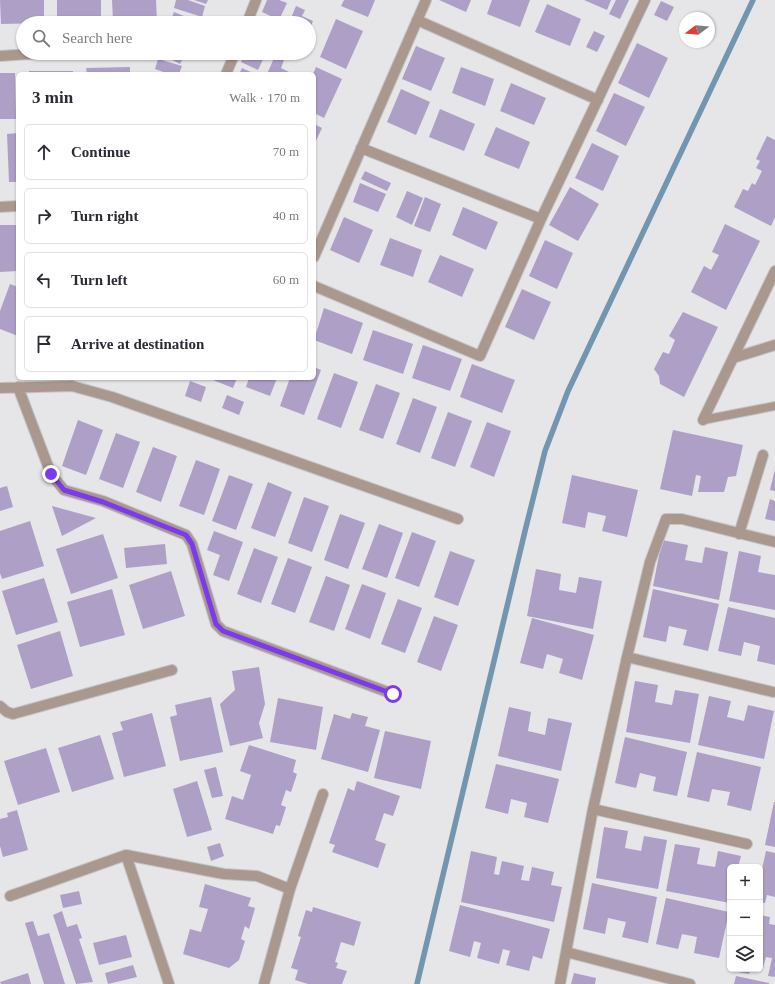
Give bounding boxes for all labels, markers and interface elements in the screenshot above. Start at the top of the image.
north arrow [679,12,715,48]
search box [16,16,316,60]
icon: search [30,27,52,49]
text: Search here [62,30,132,46]
text: 3 min [32,88,73,107]
text: Walk · 170 m [229,90,300,105]
icon: ahead [33,141,55,163]
text: Continue [71,144,130,160]
text: 70 m [273,144,299,159]
icon: right [33,205,55,227]
text: Turn right [71,208,138,224]
text: 40 m [273,208,299,223]
icon: left [33,269,55,291]
text: Turn left [71,272,128,288]
text: 60 m [273,272,299,287]
icon: arrive [33,333,55,355]
text: Arrive at destination [71,336,204,352]
route end [42,465,60,483]
route start [384,685,402,703]
map controls [727,864,763,972]
button: + [727,864,763,900]
button: − [727,900,763,936]
button: layers [727,936,763,972]

